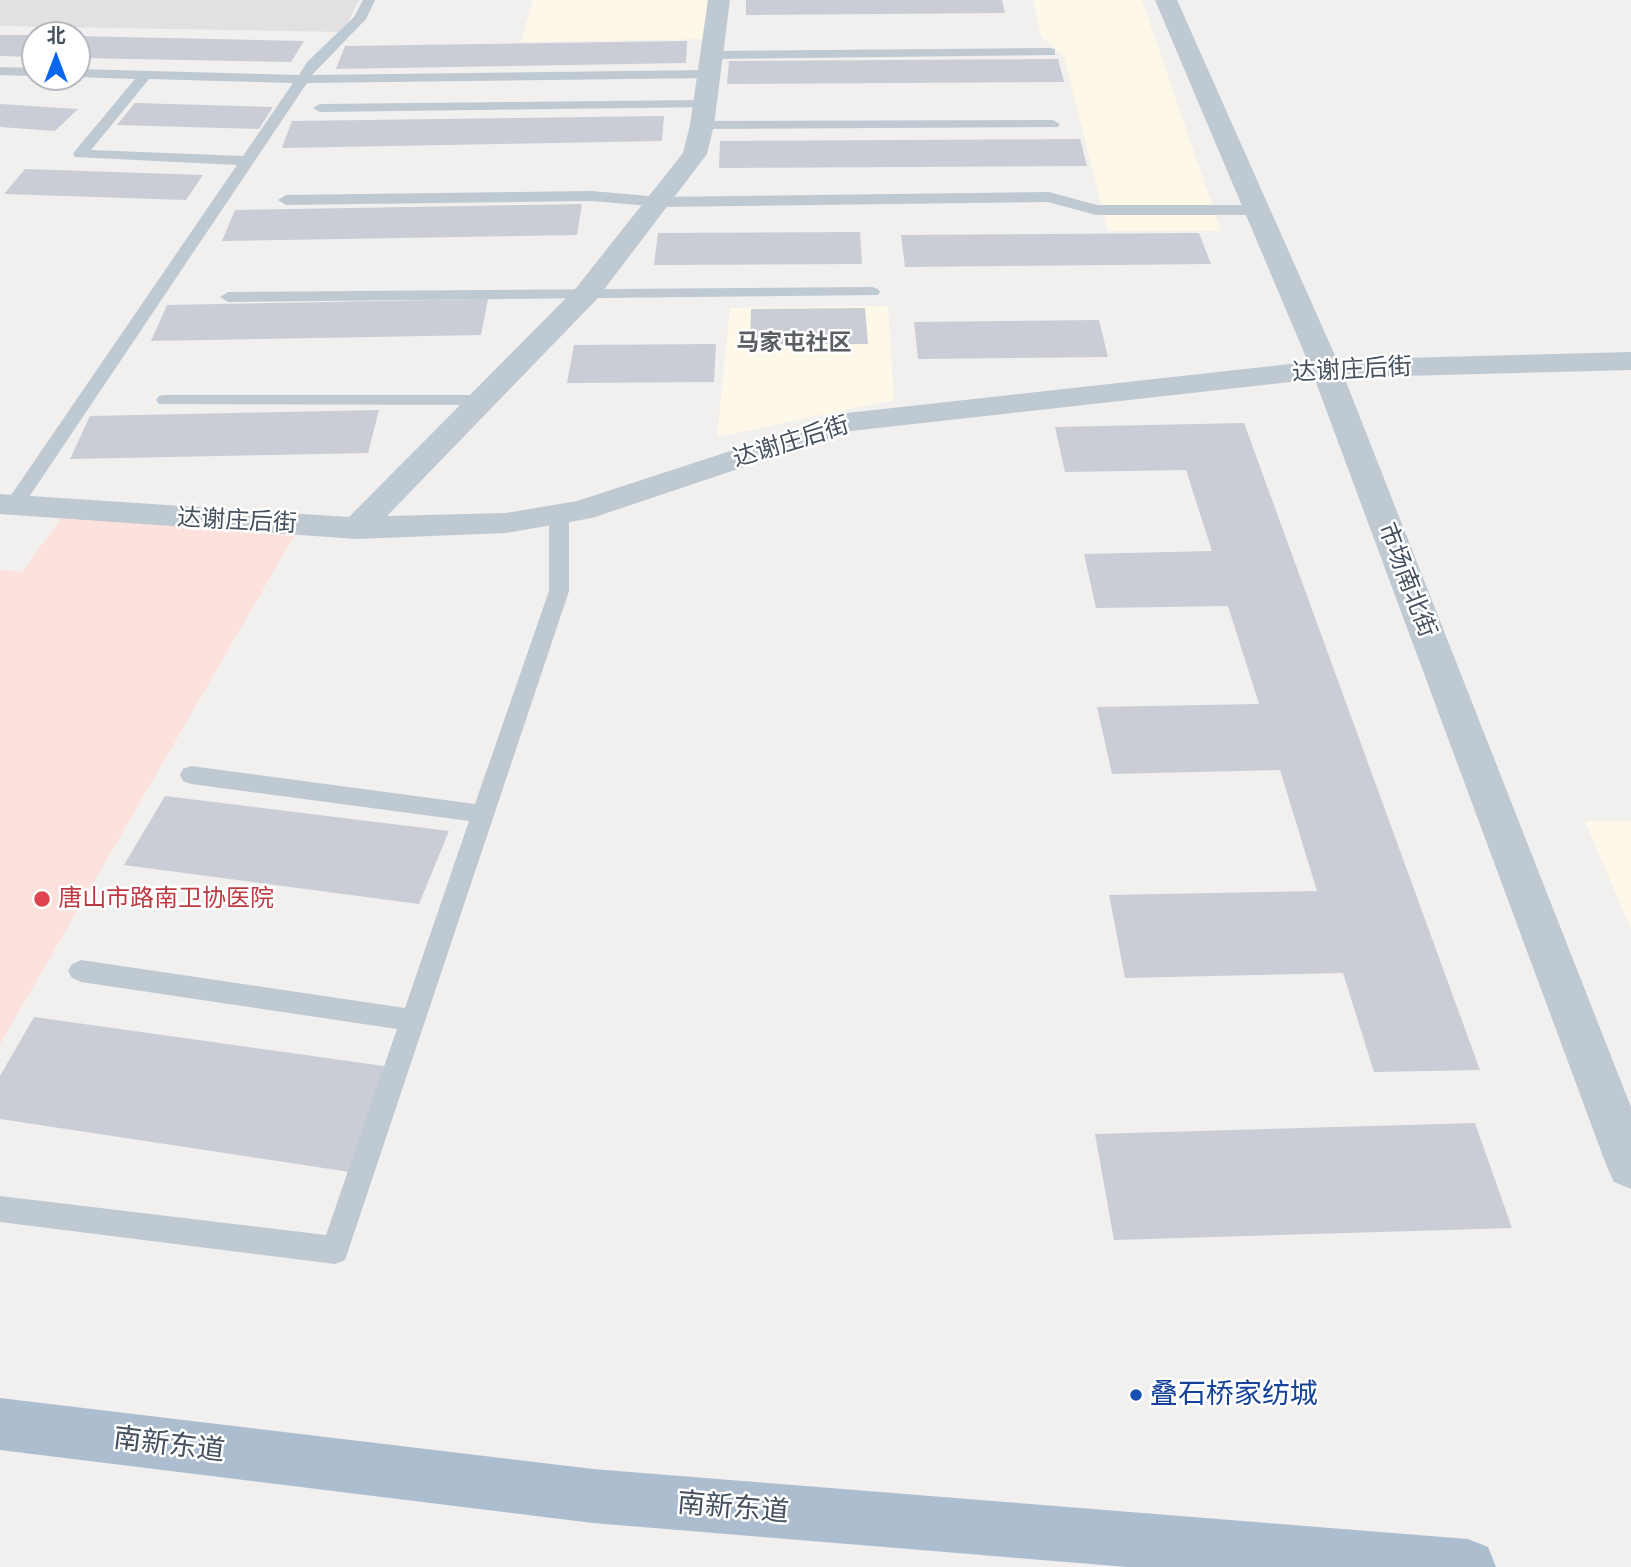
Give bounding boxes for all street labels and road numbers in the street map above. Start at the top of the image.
street label: 达谢庄后街 [1291,352,1413,388]
street label: 达谢庄后街 [729,411,853,473]
street label: 达谢庄后街 [176,503,298,539]
street label: 市场南北街 [1372,519,1442,641]
street label: 南新东道 [111,1422,227,1468]
street label: 南新东道 [676,1486,790,1530]

